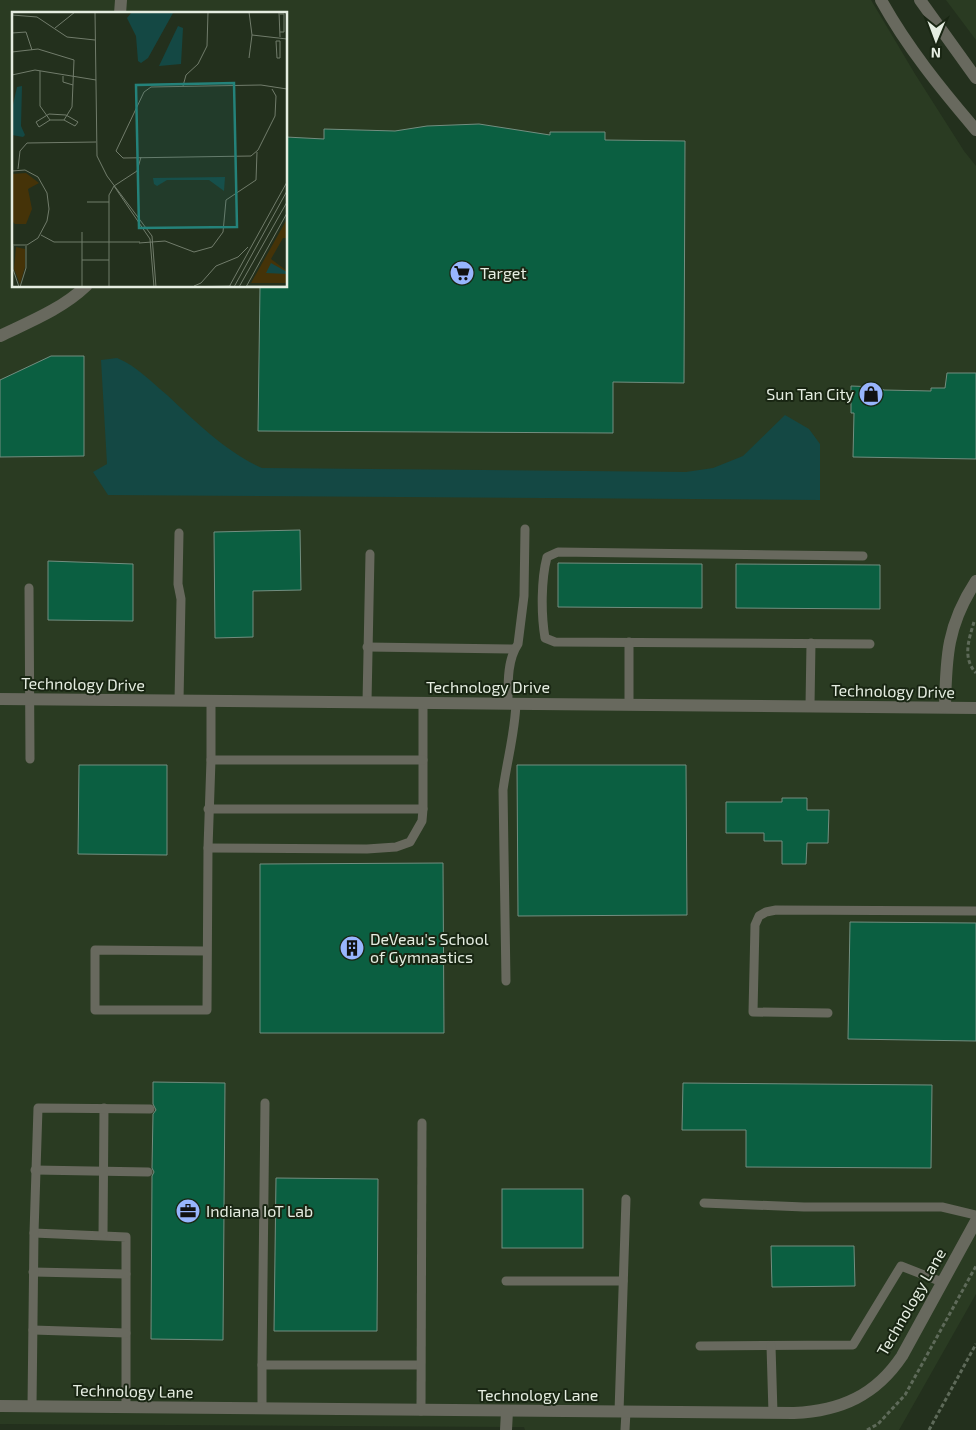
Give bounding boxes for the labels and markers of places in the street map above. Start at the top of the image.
supermarket icon: Target [449,260,475,286]
place label: Target [480,263,526,282]
shop icon: Sun Tan City [858,381,884,407]
place label: Sun Tan City [766,384,855,403]
place label: DeVeau's School of Gymnastics [370,929,489,966]
building icon: DeVeau's School of Gymnastics [339,935,365,961]
office icon: Indiana IoT Lab [175,1198,201,1224]
place label: Indiana IoT Lab [206,1201,313,1220]

